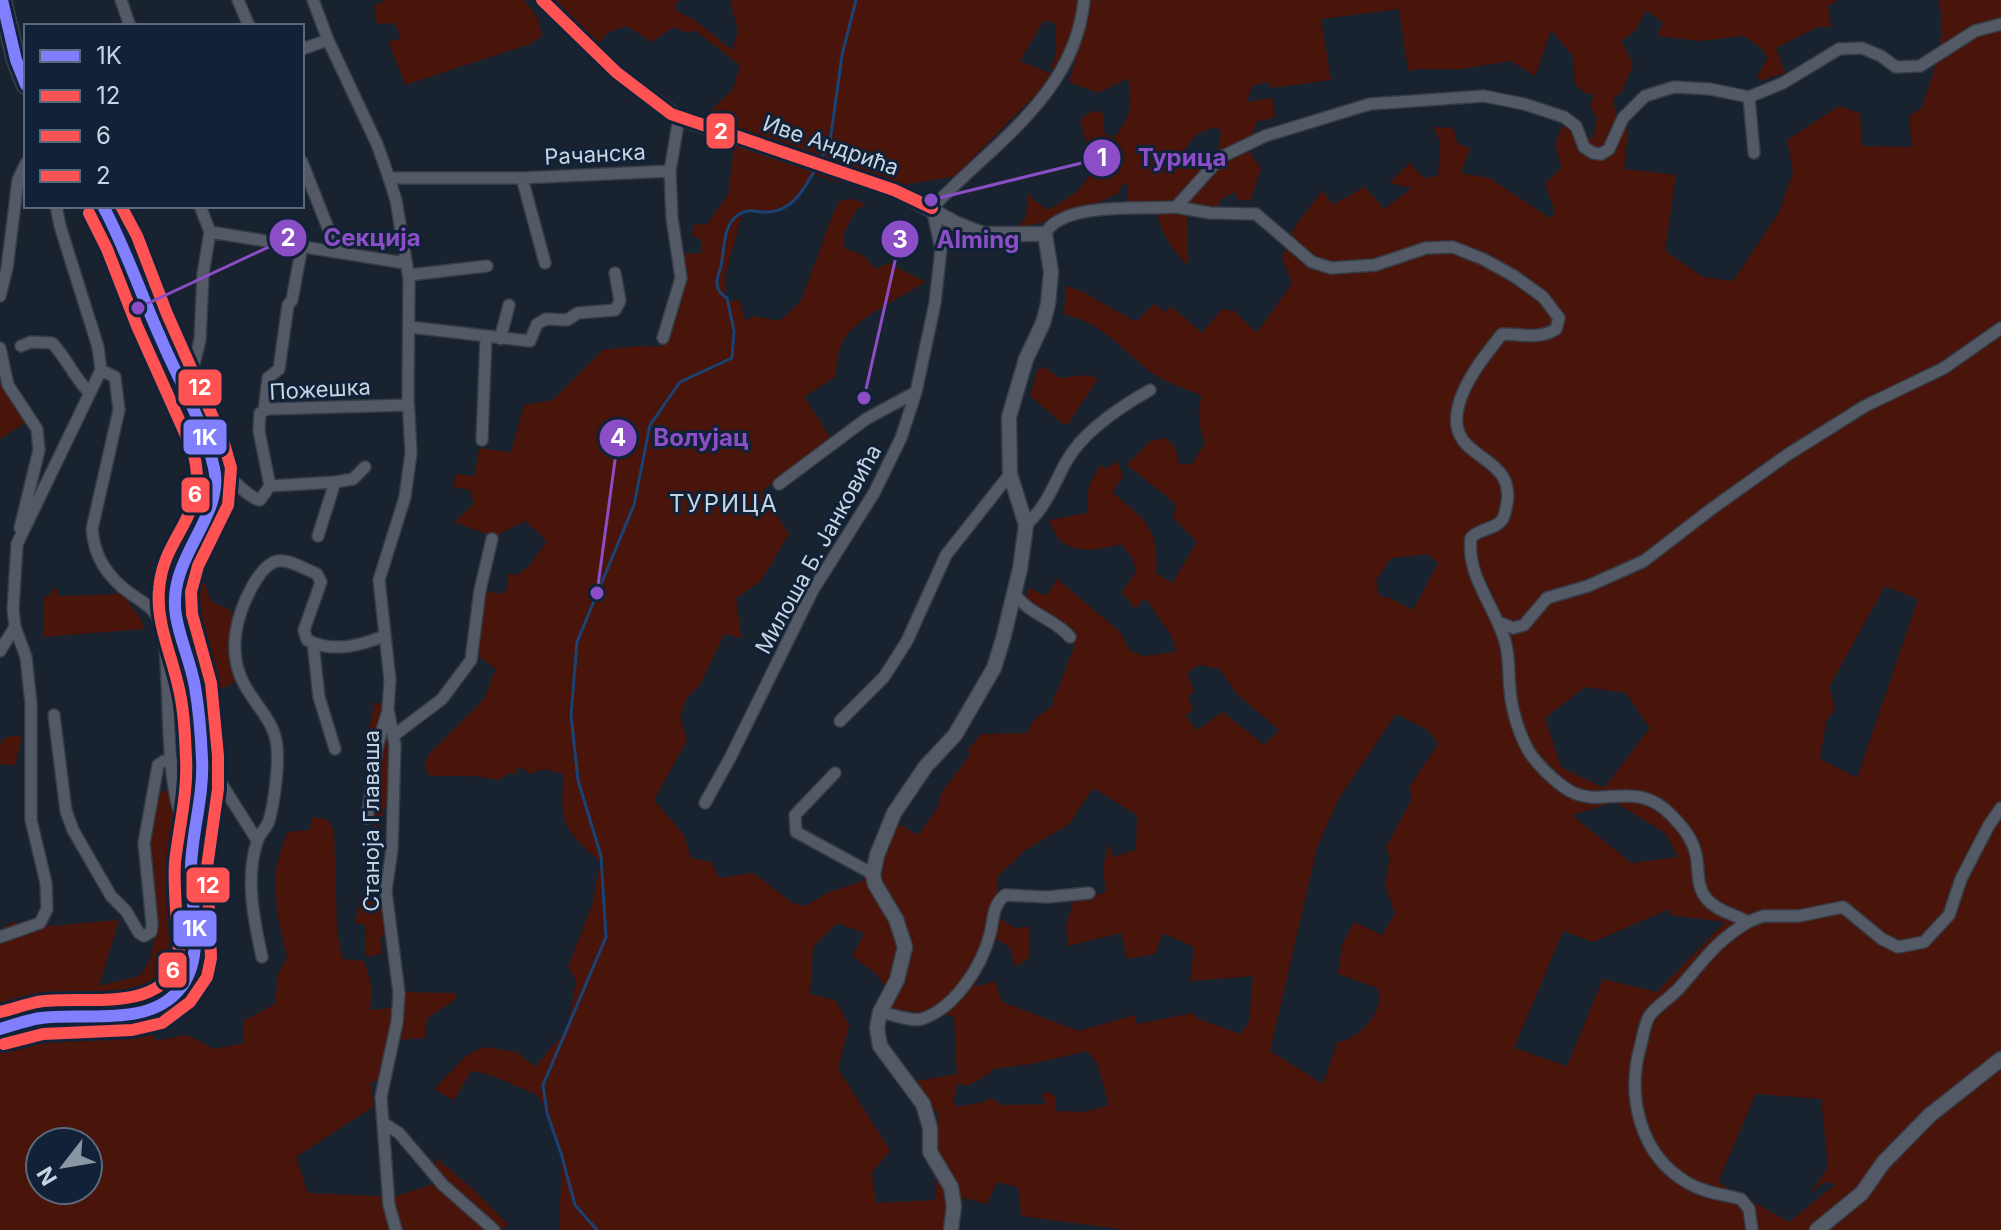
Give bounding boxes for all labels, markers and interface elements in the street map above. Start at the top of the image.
legend [24,24,304,208]
text: 1K [96,41,122,70]
text: 12 [96,81,120,110]
street label: Иве Андрића [760,110,902,180]
line badge: 2 [705,112,736,150]
text: 2 [714,118,728,144]
text: 6 [96,121,111,150]
callout: Турица [1082,134,1242,182]
street label: Рачанска [544,138,646,170]
text: 1 [1097,143,1107,172]
text: Турица [1138,143,1226,172]
text: 2 [96,161,111,190]
callout: Секција [268,214,437,262]
callout: Alming [880,215,1035,263]
text: 2 [280,223,296,252]
text: Секција [323,223,421,252]
text: 3 [892,225,908,254]
text: Alming [937,225,1019,254]
line badge: 12 [177,368,223,407]
street label: Пожешка [269,373,371,405]
text: 12 [188,374,212,400]
callout: Волујац [598,414,765,462]
line badge: 1K [182,418,228,456]
text: 4 [610,423,626,452]
text: Волујац [653,423,749,452]
text: 1K [192,424,218,450]
street label: Милоша Б. Јанковића [750,440,886,658]
line badge: 6 [180,476,211,514]
text: 6 [188,481,202,507]
district label: ТУРИЦА [669,489,779,518]
street label: Станоја Главаша [358,730,384,912]
line badge: 12 [185,866,231,904]
text: 12 [196,872,220,898]
line badge: 1K [172,909,218,948]
text: 1K [182,915,208,941]
line badge: 6 [157,951,188,989]
text: 6 [166,957,180,983]
north arrow [24,1126,104,1206]
text: N [31,1162,62,1190]

